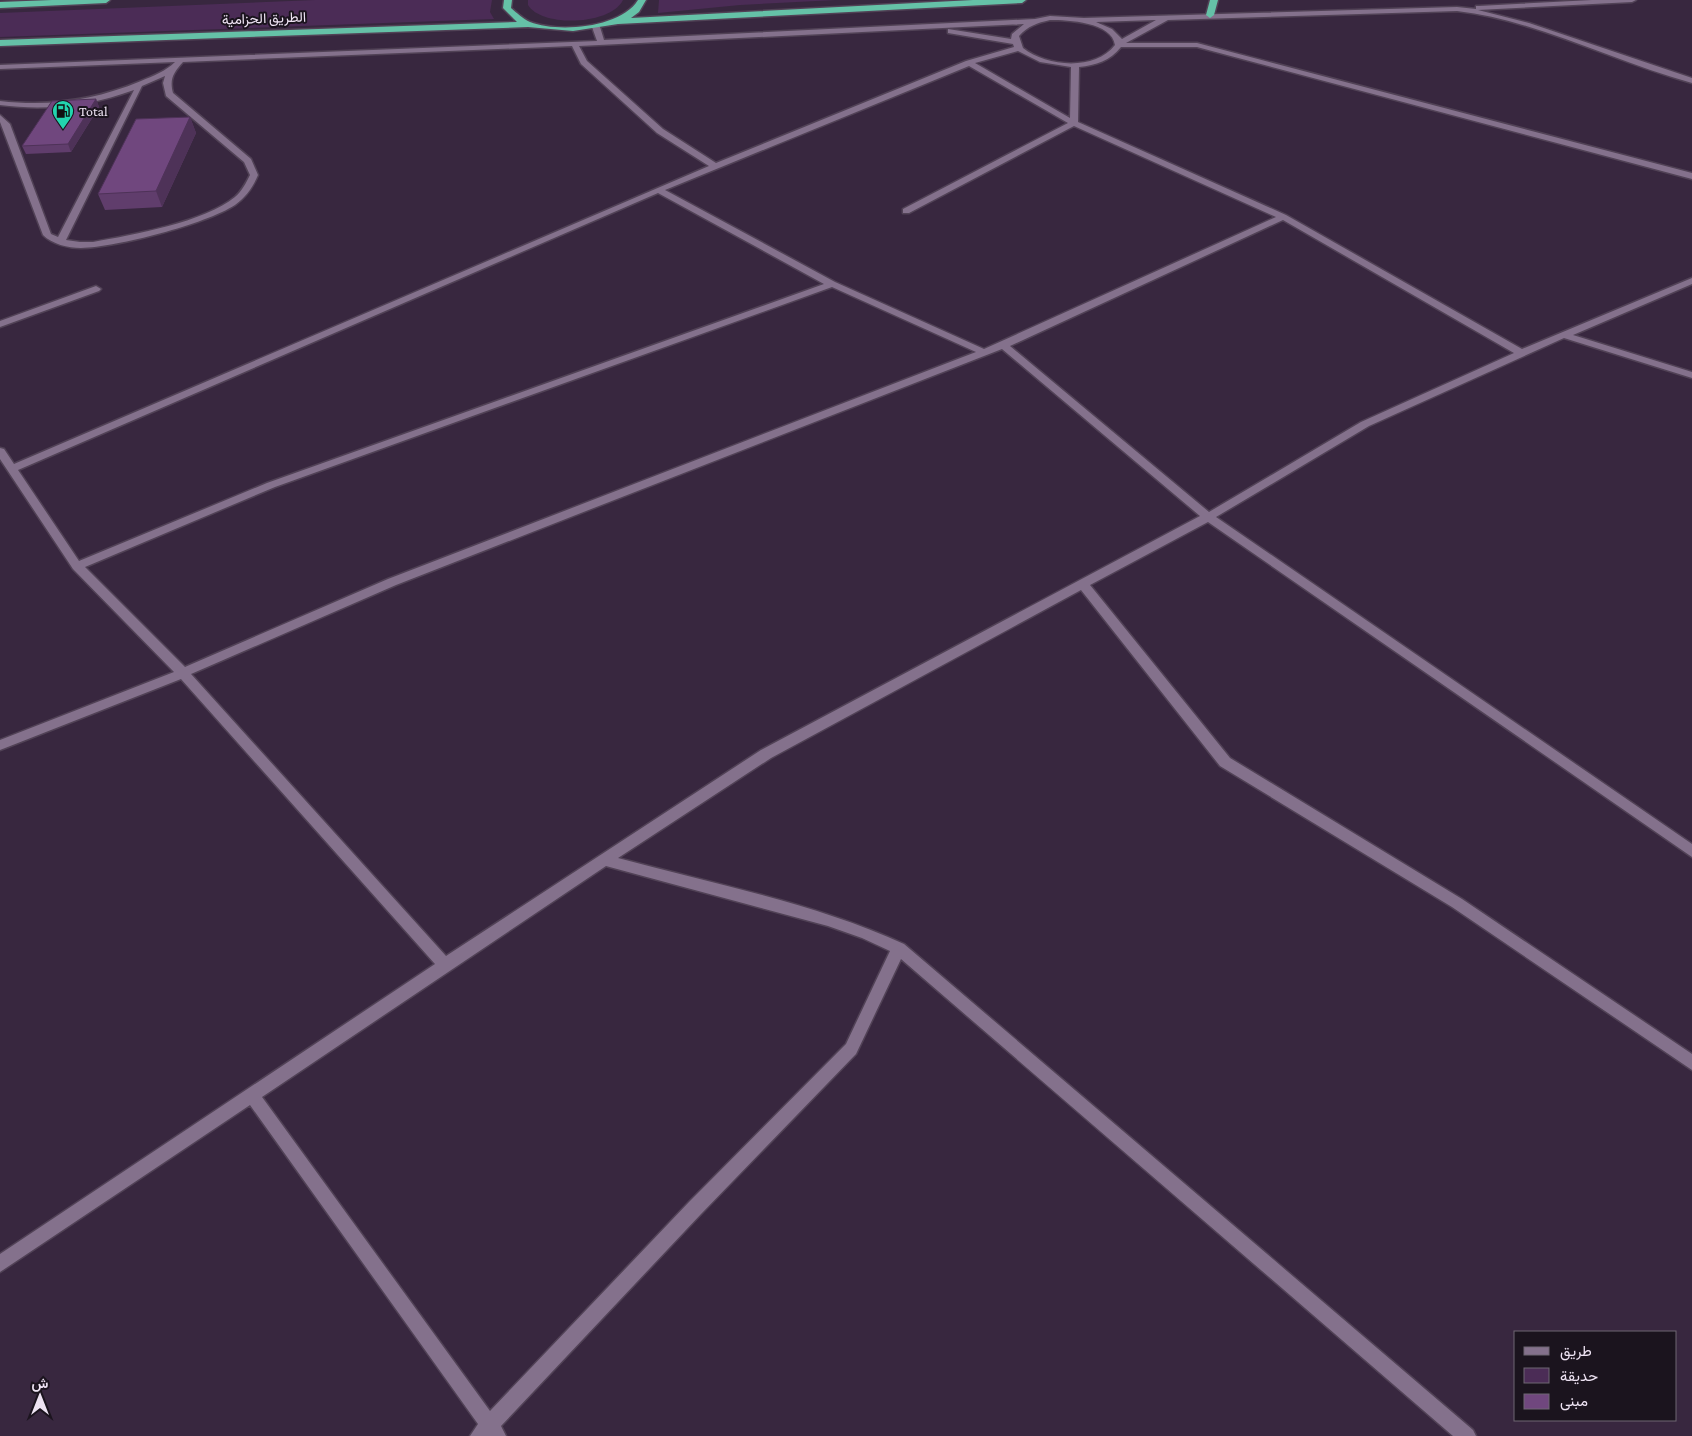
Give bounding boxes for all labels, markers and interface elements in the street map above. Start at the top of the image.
street label: الطريق الحزامية [222,9,306,28]
fuel station icon: Total [51,99,75,130]
place label: Total [79,103,108,119]
legend [1514,1331,1677,1421]
text: طريق [1560,1343,1592,1361]
text: حديقة [1560,1368,1598,1385]
north arrow [15,1371,65,1421]
text: ش [32,1375,49,1392]
text: مبنى [1560,1393,1588,1411]

